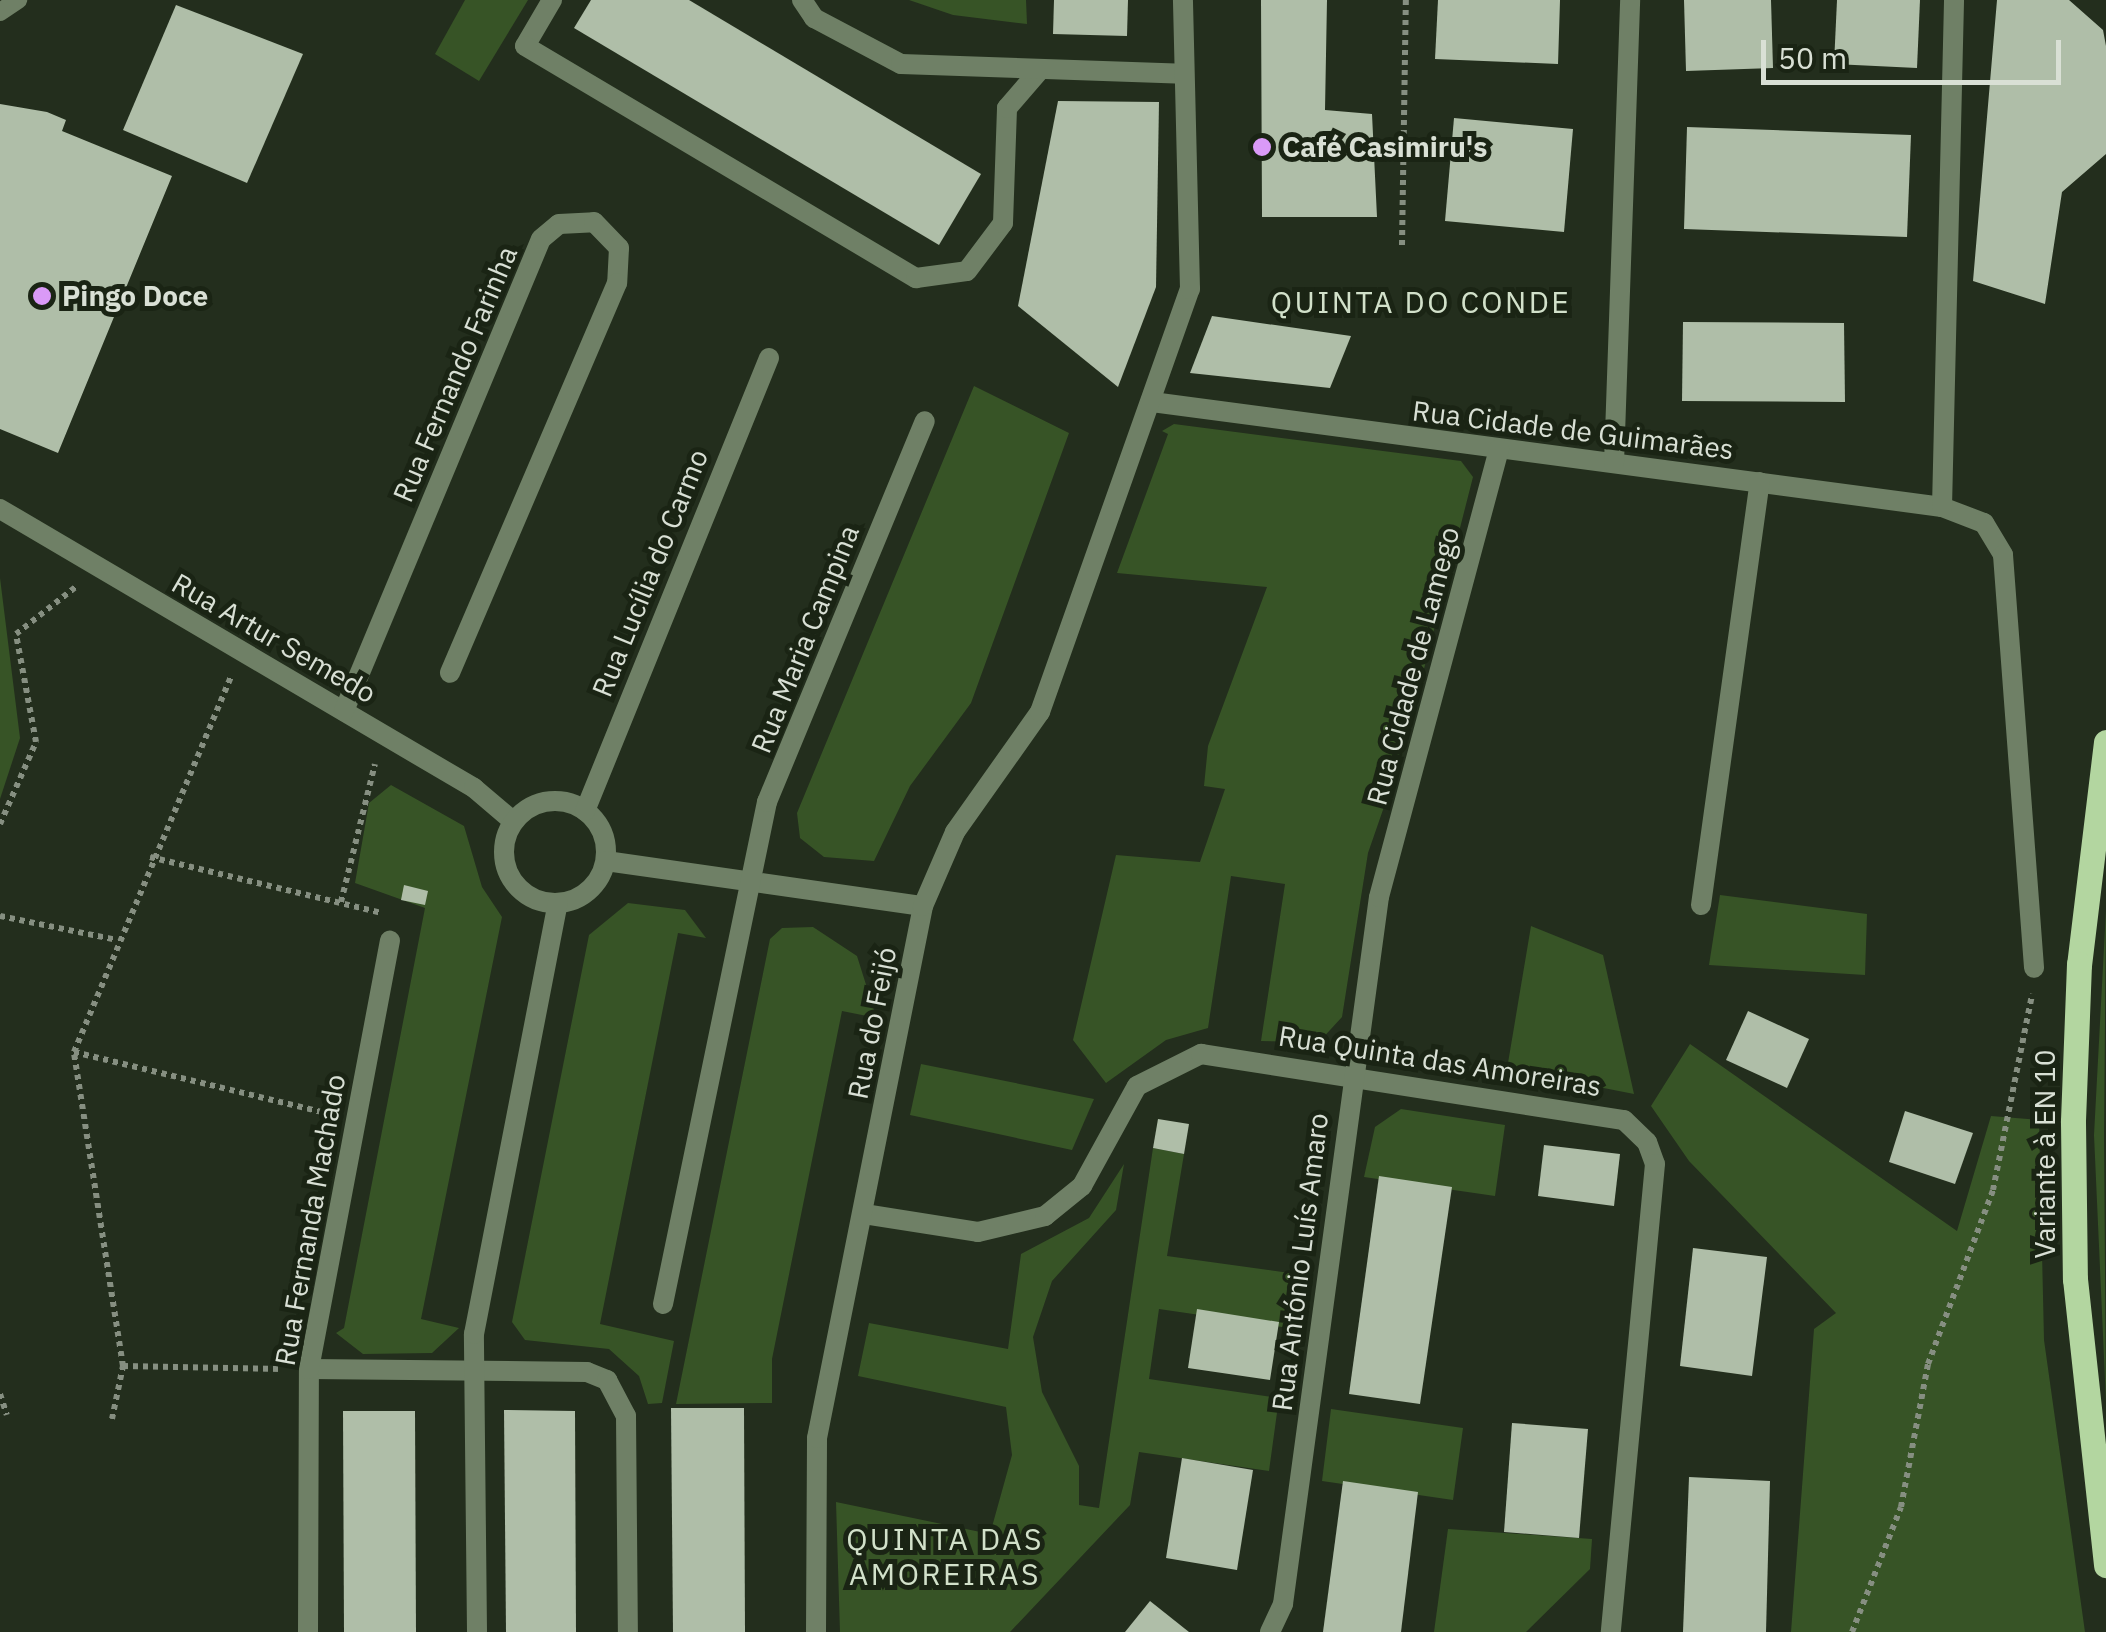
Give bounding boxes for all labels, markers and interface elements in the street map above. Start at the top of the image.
scale bar [1766,20,2066,82]
text: 50 m [1778,38,1847,77]
place label: Café Casimiru's [1282,130,1487,164]
marker: Café Casimiru's [1251,136,1273,158]
street label: Rua Fernando Farinha [386,241,524,507]
place label: Pingo Doce [62,279,208,313]
district label: QUINTA DO CONDE [1271,284,1571,320]
marker: Pingo Doce [31,285,53,307]
street label: Rua Cidade de Guimarães [1411,394,1735,466]
street label: Rua Lucília do Carmo [585,445,715,701]
street label: Rua Maria Campina [744,520,866,758]
street label: Rua Cidade de Lamego [1360,523,1466,809]
street label: Rua Artur Semedo [166,566,382,710]
street label: Rua do Feijó [841,944,903,1102]
street label: Rua Quinta das Amoreiras [1276,1019,1604,1103]
street label: Variante à EN 10 [2028,1050,2062,1258]
street label: Rua Fernanda Machado [268,1072,352,1368]
street label: Rua António Luís Amaro [1265,1111,1335,1413]
district label: QUINTA DAS AMOREIRAS [846,1521,1044,1592]

